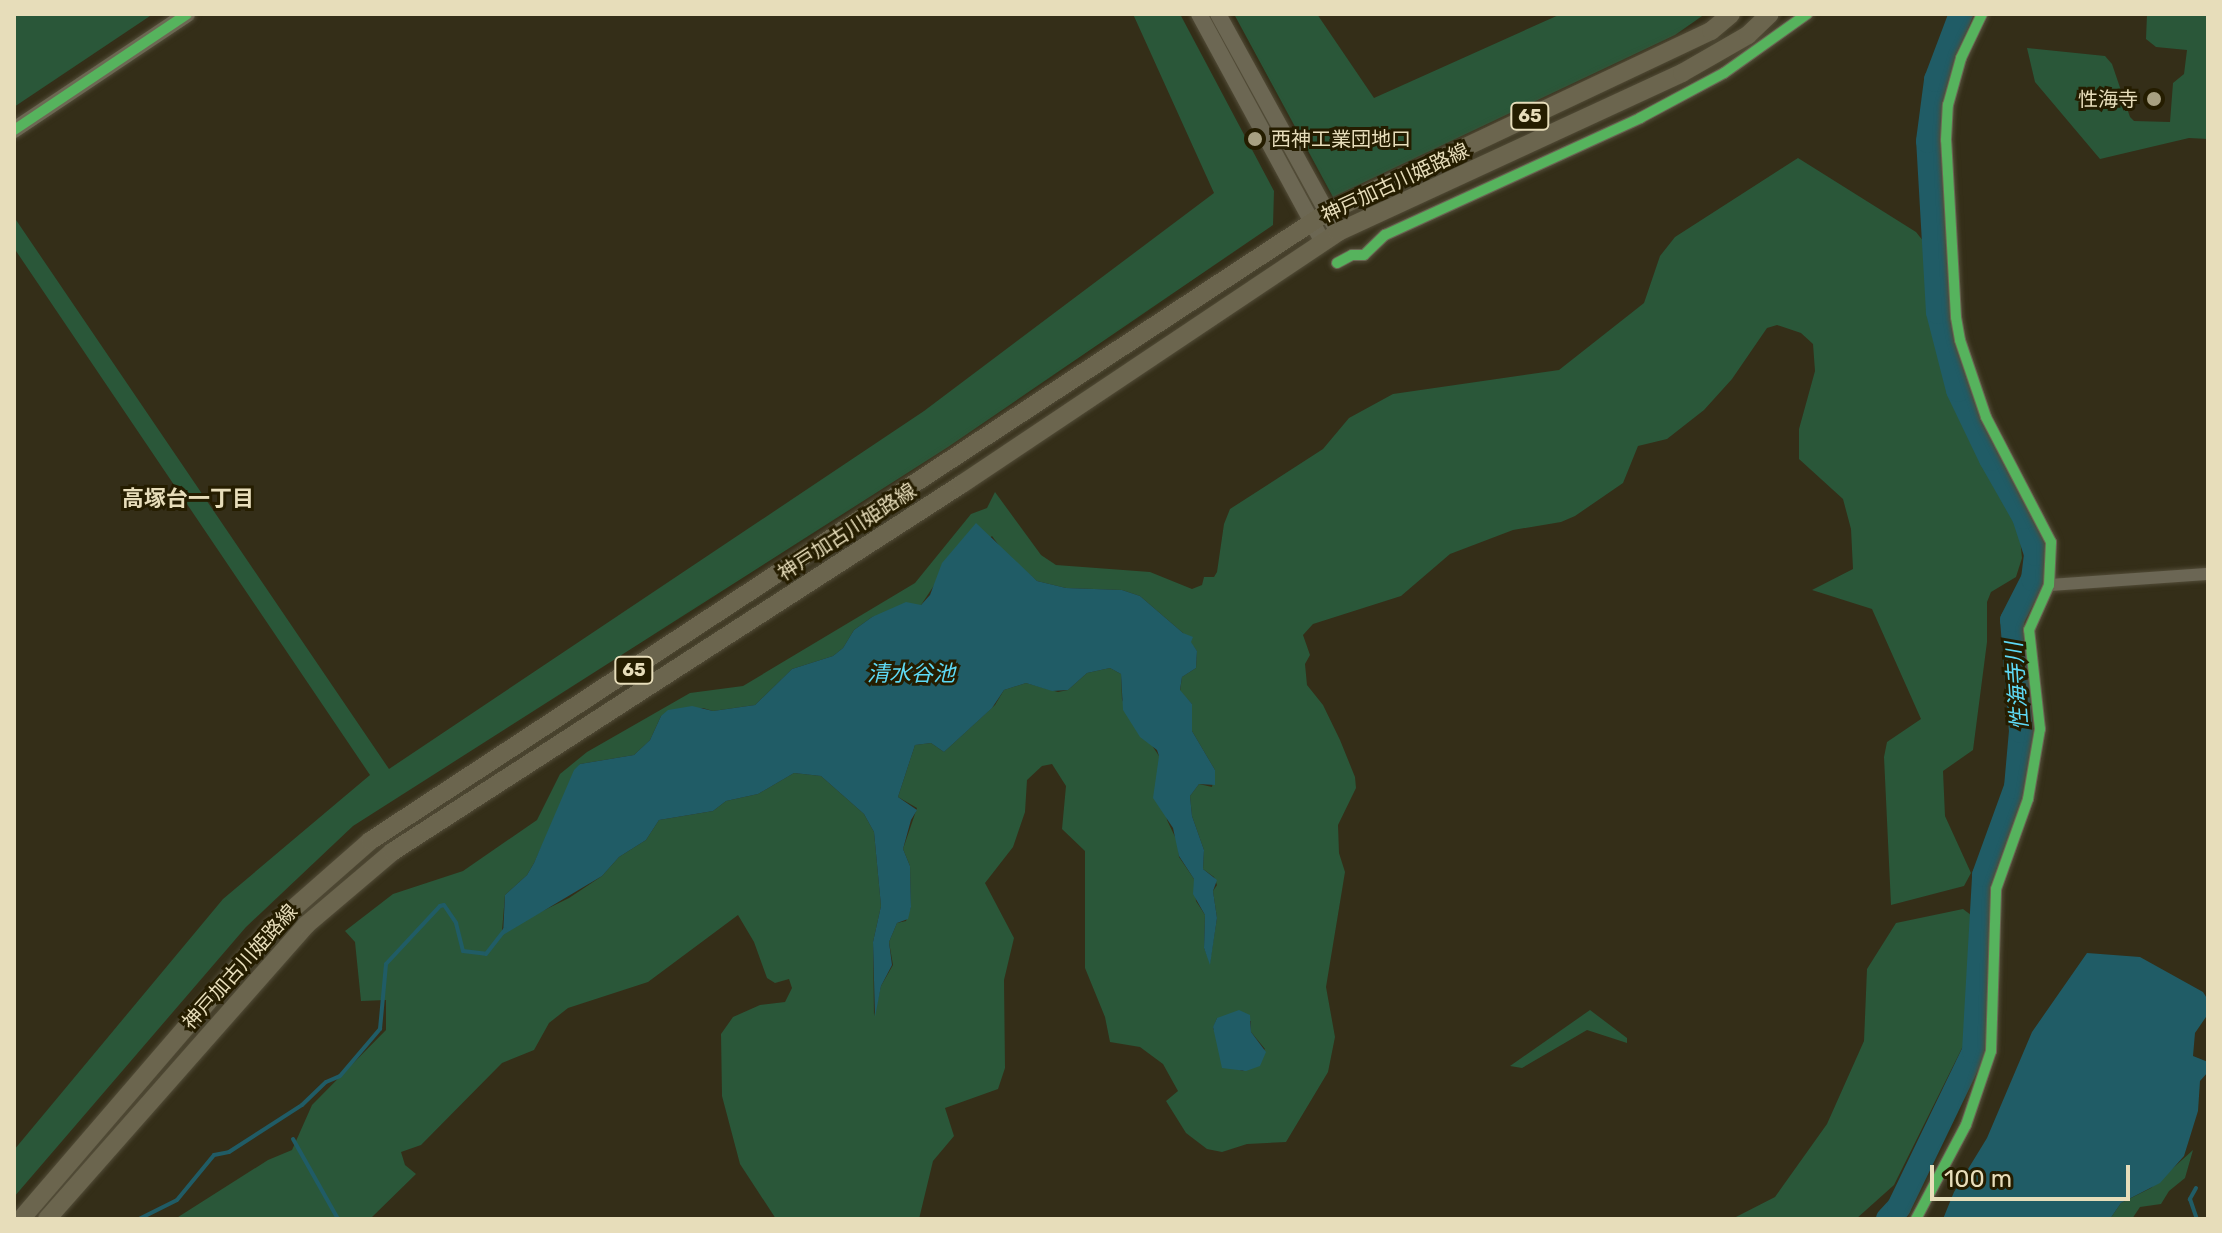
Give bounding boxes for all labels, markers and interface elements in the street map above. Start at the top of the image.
place label: 性海寺 [2078,87,2138,111]
marker: 性海寺 [2145,90,2163,108]
road number: 65 [1510,102,1550,130]
place label: 西神工業団地口 [1271,127,1411,151]
marker: 西神工業団地口 [1246,130,1264,148]
street label: 神戸加古川姫路線 [1317,138,1473,228]
street label: 神戸加古川姫路線 [773,478,921,586]
district label: 高塚台一丁目 [122,486,254,512]
water label: 性海寺川 [2001,641,2033,731]
road number: 65 [614,656,654,684]
water label: 清水谷池 [867,661,955,687]
street label: 神戸加古川姫路線 [178,900,302,1034]
scale bar [1934,1149,2134,1199]
text: 100 m [1944,1165,2012,1193]

